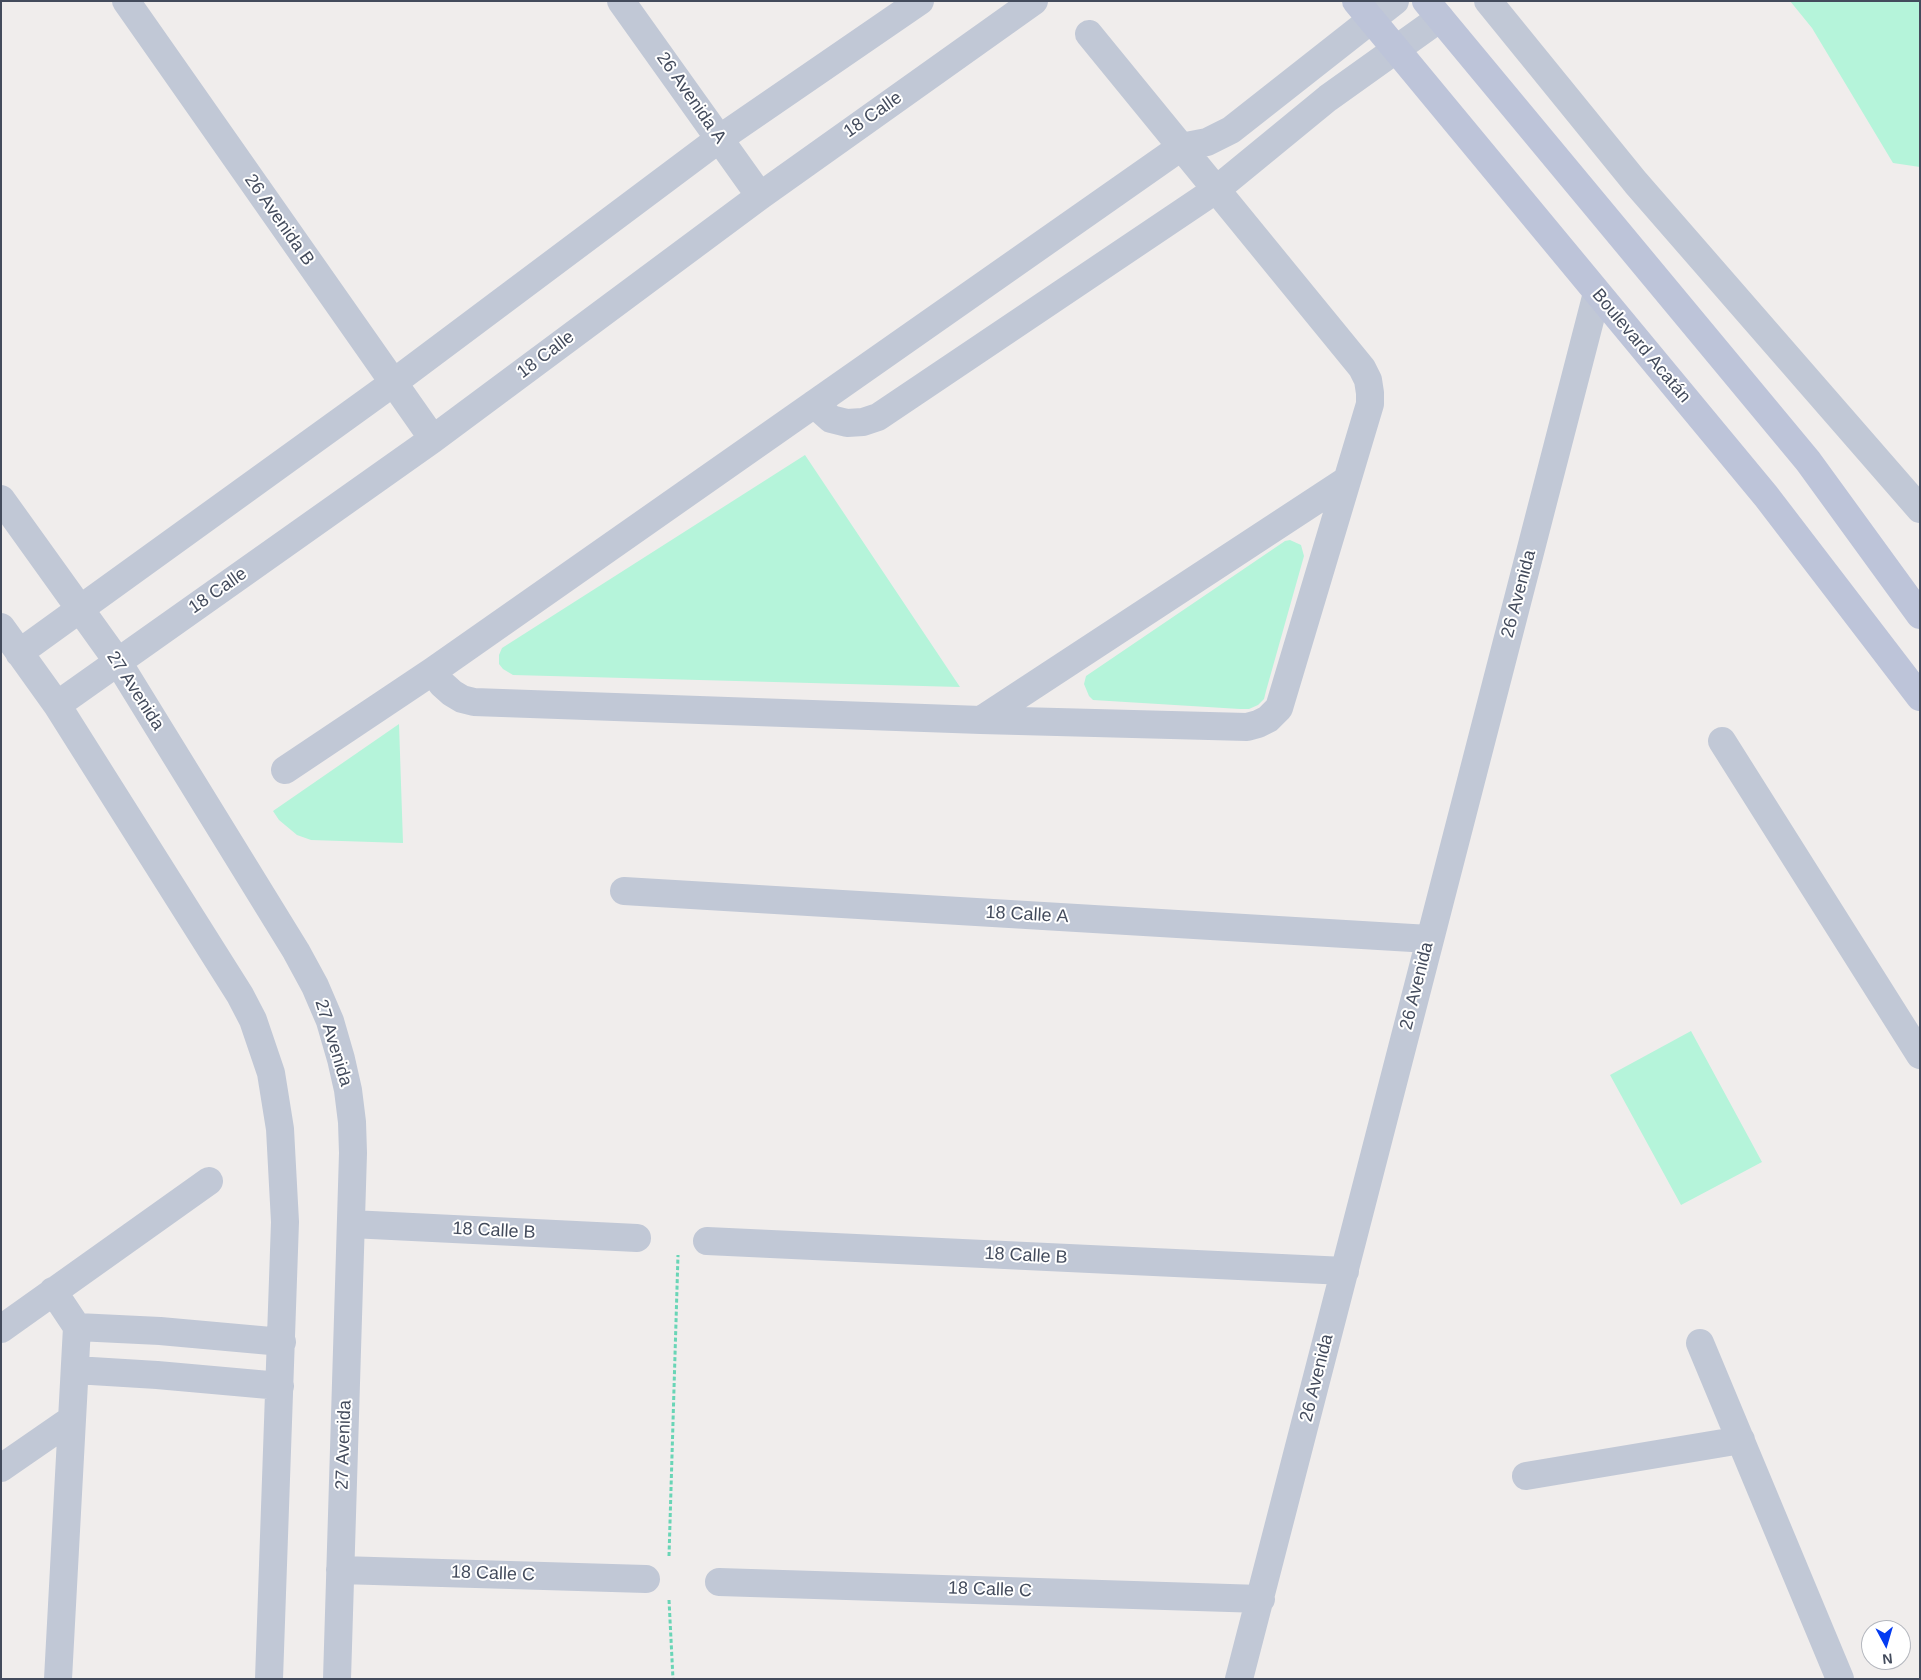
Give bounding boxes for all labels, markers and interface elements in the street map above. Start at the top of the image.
street label: 26 Avenida A [652,48,730,148]
street label: 18 Calle [840,87,906,143]
street label: 26 Avenida B [240,170,318,270]
street label: Boulevard Acatán [1587,285,1695,407]
street label: 18 Calle [513,327,579,383]
street label: 26 Avenida [1497,548,1541,640]
street label: 18 Calle [185,563,251,619]
street label: 27 Avenida [102,647,168,735]
street label: 18 Calle A [985,902,1069,928]
street label: 26 Avenida [1396,940,1438,1032]
street label: 27 Avenida [310,997,356,1089]
street label: 18 Calle B [452,1218,536,1244]
street label: 18 Calle B [984,1243,1068,1269]
street label: 26 Avenida [1296,1332,1338,1424]
street label: 27 Avenida [332,1400,356,1490]
street label: 18 Calle C [451,1562,535,1586]
street label: 18 Calle C [948,1578,1032,1602]
north arrow [1861,1620,1911,1670]
text: N [1882,1650,1893,1667]

